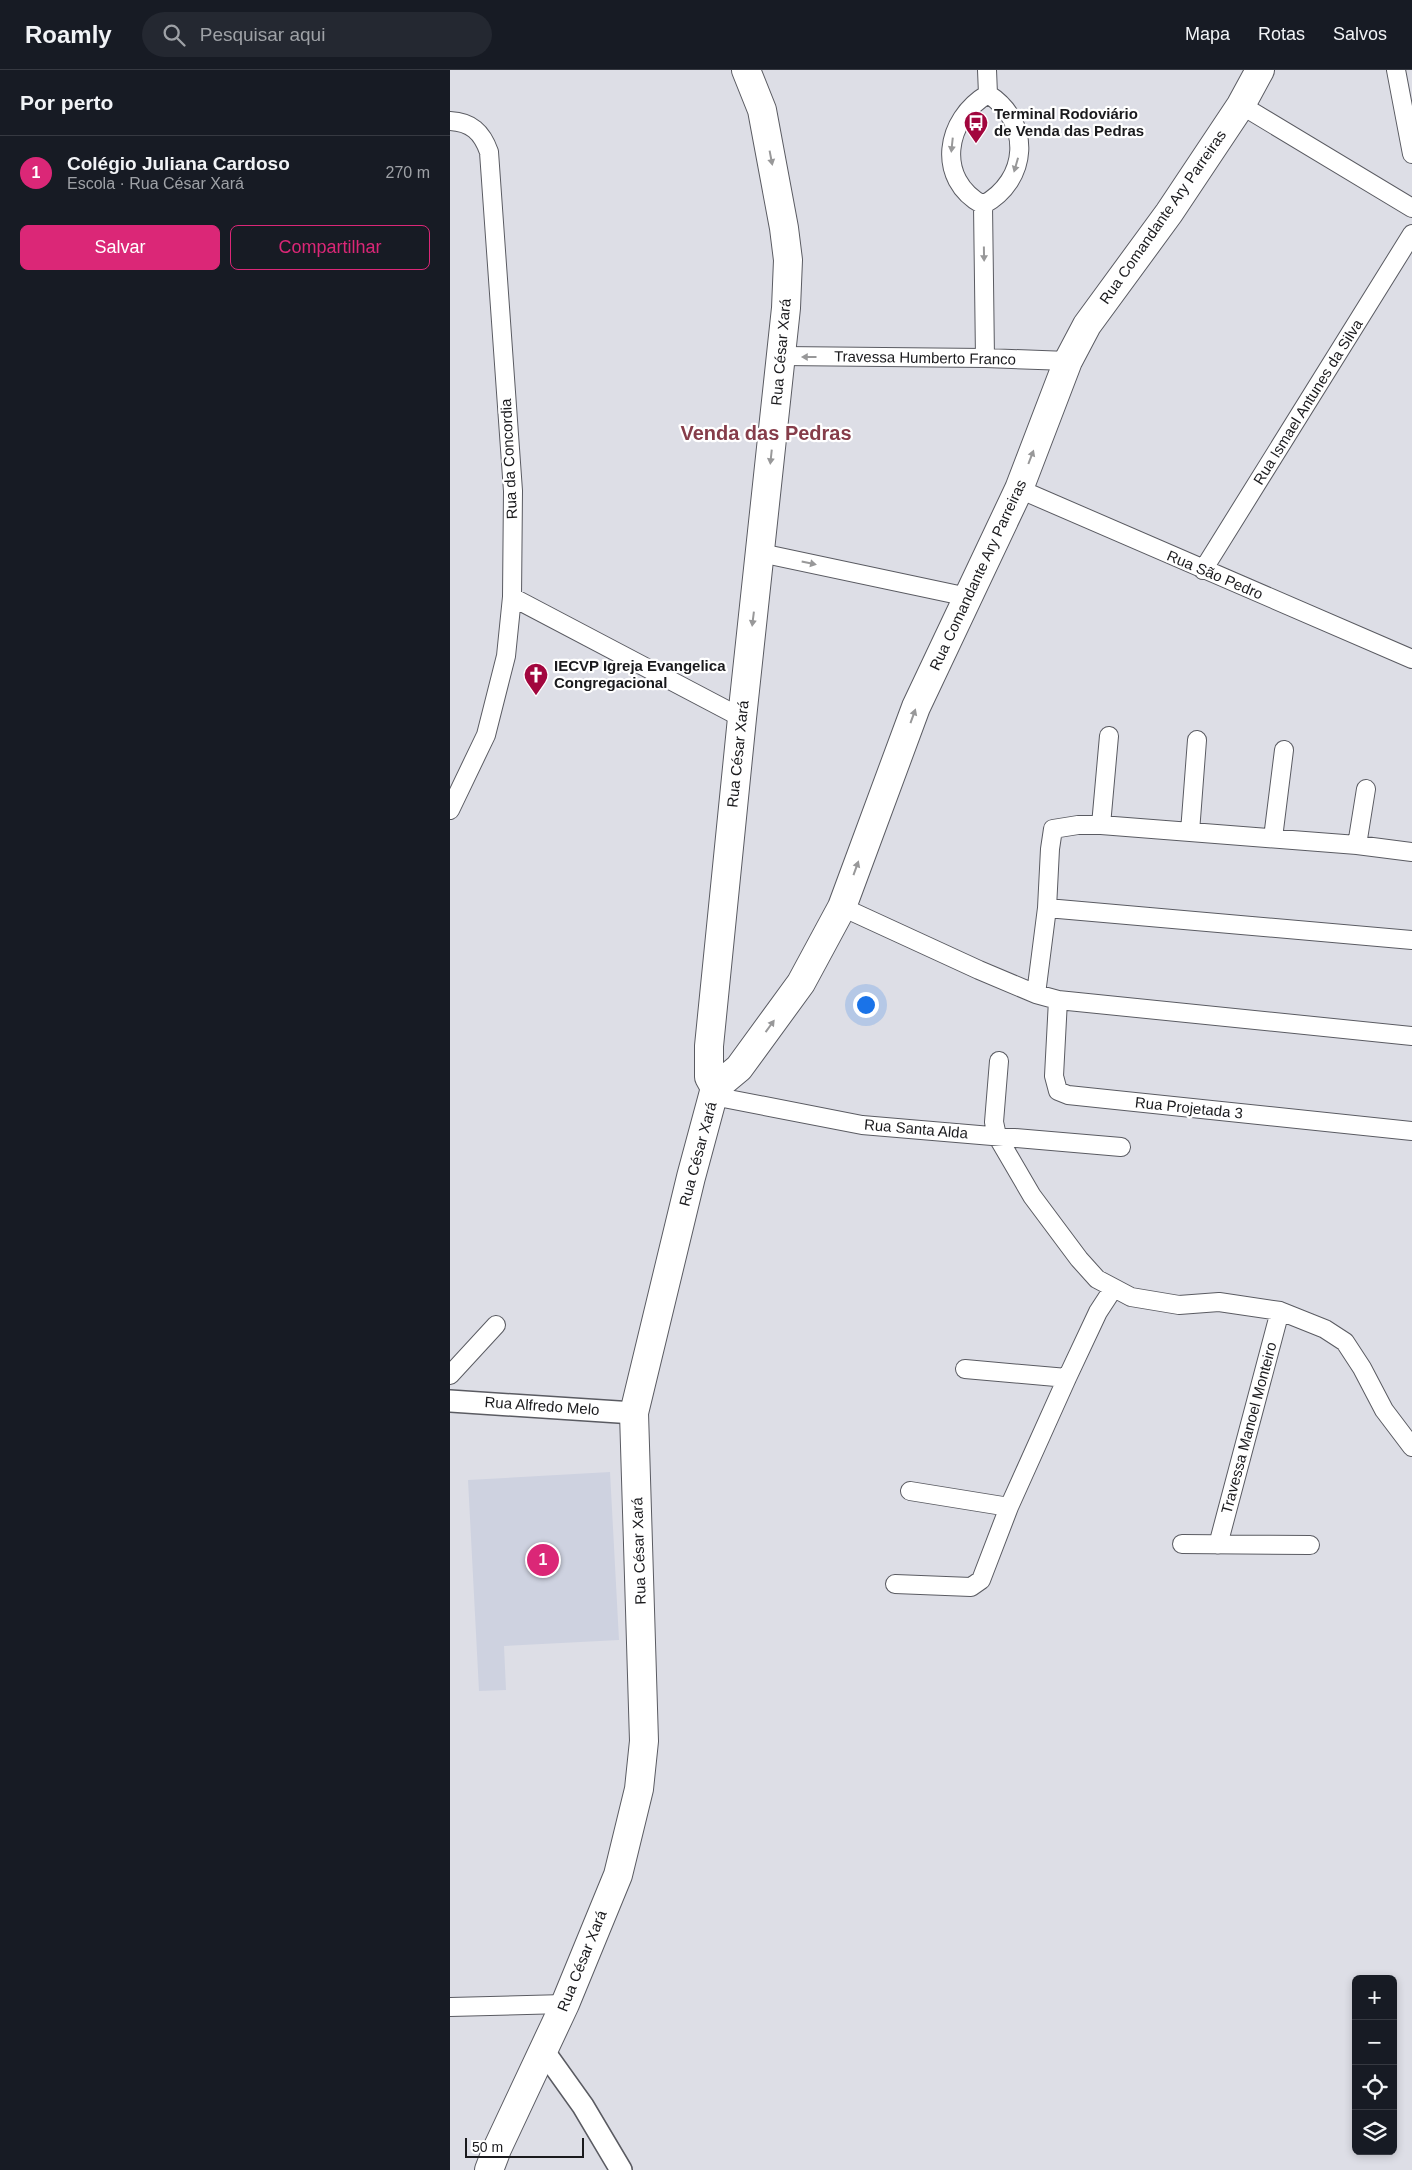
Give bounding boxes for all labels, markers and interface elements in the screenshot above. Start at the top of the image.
search box [142,12,492,57]
text: Roamly [25,21,112,48]
icon: search [160,21,188,49]
text: Pesquisar aqui [200,24,325,45]
text: Mapa [1185,24,1230,44]
text: Rotas [1258,24,1305,44]
text: Salvos [1333,24,1387,44]
text: Por perto [20,91,113,114]
place label: Terminal Rodoviário de Venda das Pedras [994,105,1144,139]
bus stop icon: Terminal Rodoviário de Venda das Pedras [963,110,989,144]
street label: Rua Comandante Ary Parreiras [1096,126,1229,307]
one-way arrow [948,138,956,154]
one-way arrow [768,151,776,167]
text: Colégio Juliana Cardoso [67,153,290,174]
one-way arrow [1012,158,1020,173]
text: 1 [32,164,40,181]
text: 270 m [386,164,430,181]
text: Escola · Rua César Xará [67,175,244,192]
button: Salvar [20,225,220,270]
button: Compartilhar [230,225,430,270]
one-way arrow [980,246,988,262]
street label: Rua César Xará [767,297,794,406]
street label: Rua Ismael Antunes da Silva [1250,315,1366,488]
street label: Travessa Humberto Franco [834,347,1016,368]
one-way arrow [801,352,817,360]
street label: Rua da Concordia [497,398,520,520]
district label: Venda das Pedras [680,422,852,444]
one-way arrow [767,449,775,465]
one-way arrow [1027,449,1035,464]
street label: Rua Comandante Ary Parreiras [926,477,1029,673]
street label: Rua São Pedro [1165,547,1266,602]
one-way arrow [801,559,816,567]
one-way arrow [749,611,757,627]
place label: IECVP Igreja Evangelica Congregacional [554,657,726,691]
church icon: IECVP Igreja Evangelica Congregacional [523,662,549,696]
street label: Rua César Xará [723,699,752,808]
one-way arrow [909,708,917,723]
one-way arrow [852,860,860,875]
your location [853,992,879,1018]
one-way arrow [765,1019,775,1032]
street label: Rua Projetada 3 [1134,1093,1244,1122]
street label: Rua César Xará [675,1099,720,1208]
street label: Rua Santa Alda [863,1115,969,1142]
street label: Travessa Manoel Monteiro [1217,1340,1280,1516]
street label: Rua Alfredo Melo [484,1393,600,1418]
street label: Rua César Xará [628,1496,649,1605]
pin: 1 [527,1541,559,1579]
street label: Rua César Xará [554,1907,610,2014]
map controls [1352,1975,1397,2155]
button: + [1352,1975,1397,2020]
button: − [1352,2020,1397,2065]
button: locate [1352,2065,1397,2110]
button: layers [1352,2110,1397,2155]
scale bar [465,2135,584,2158]
text: 50 m [472,2139,503,2155]

